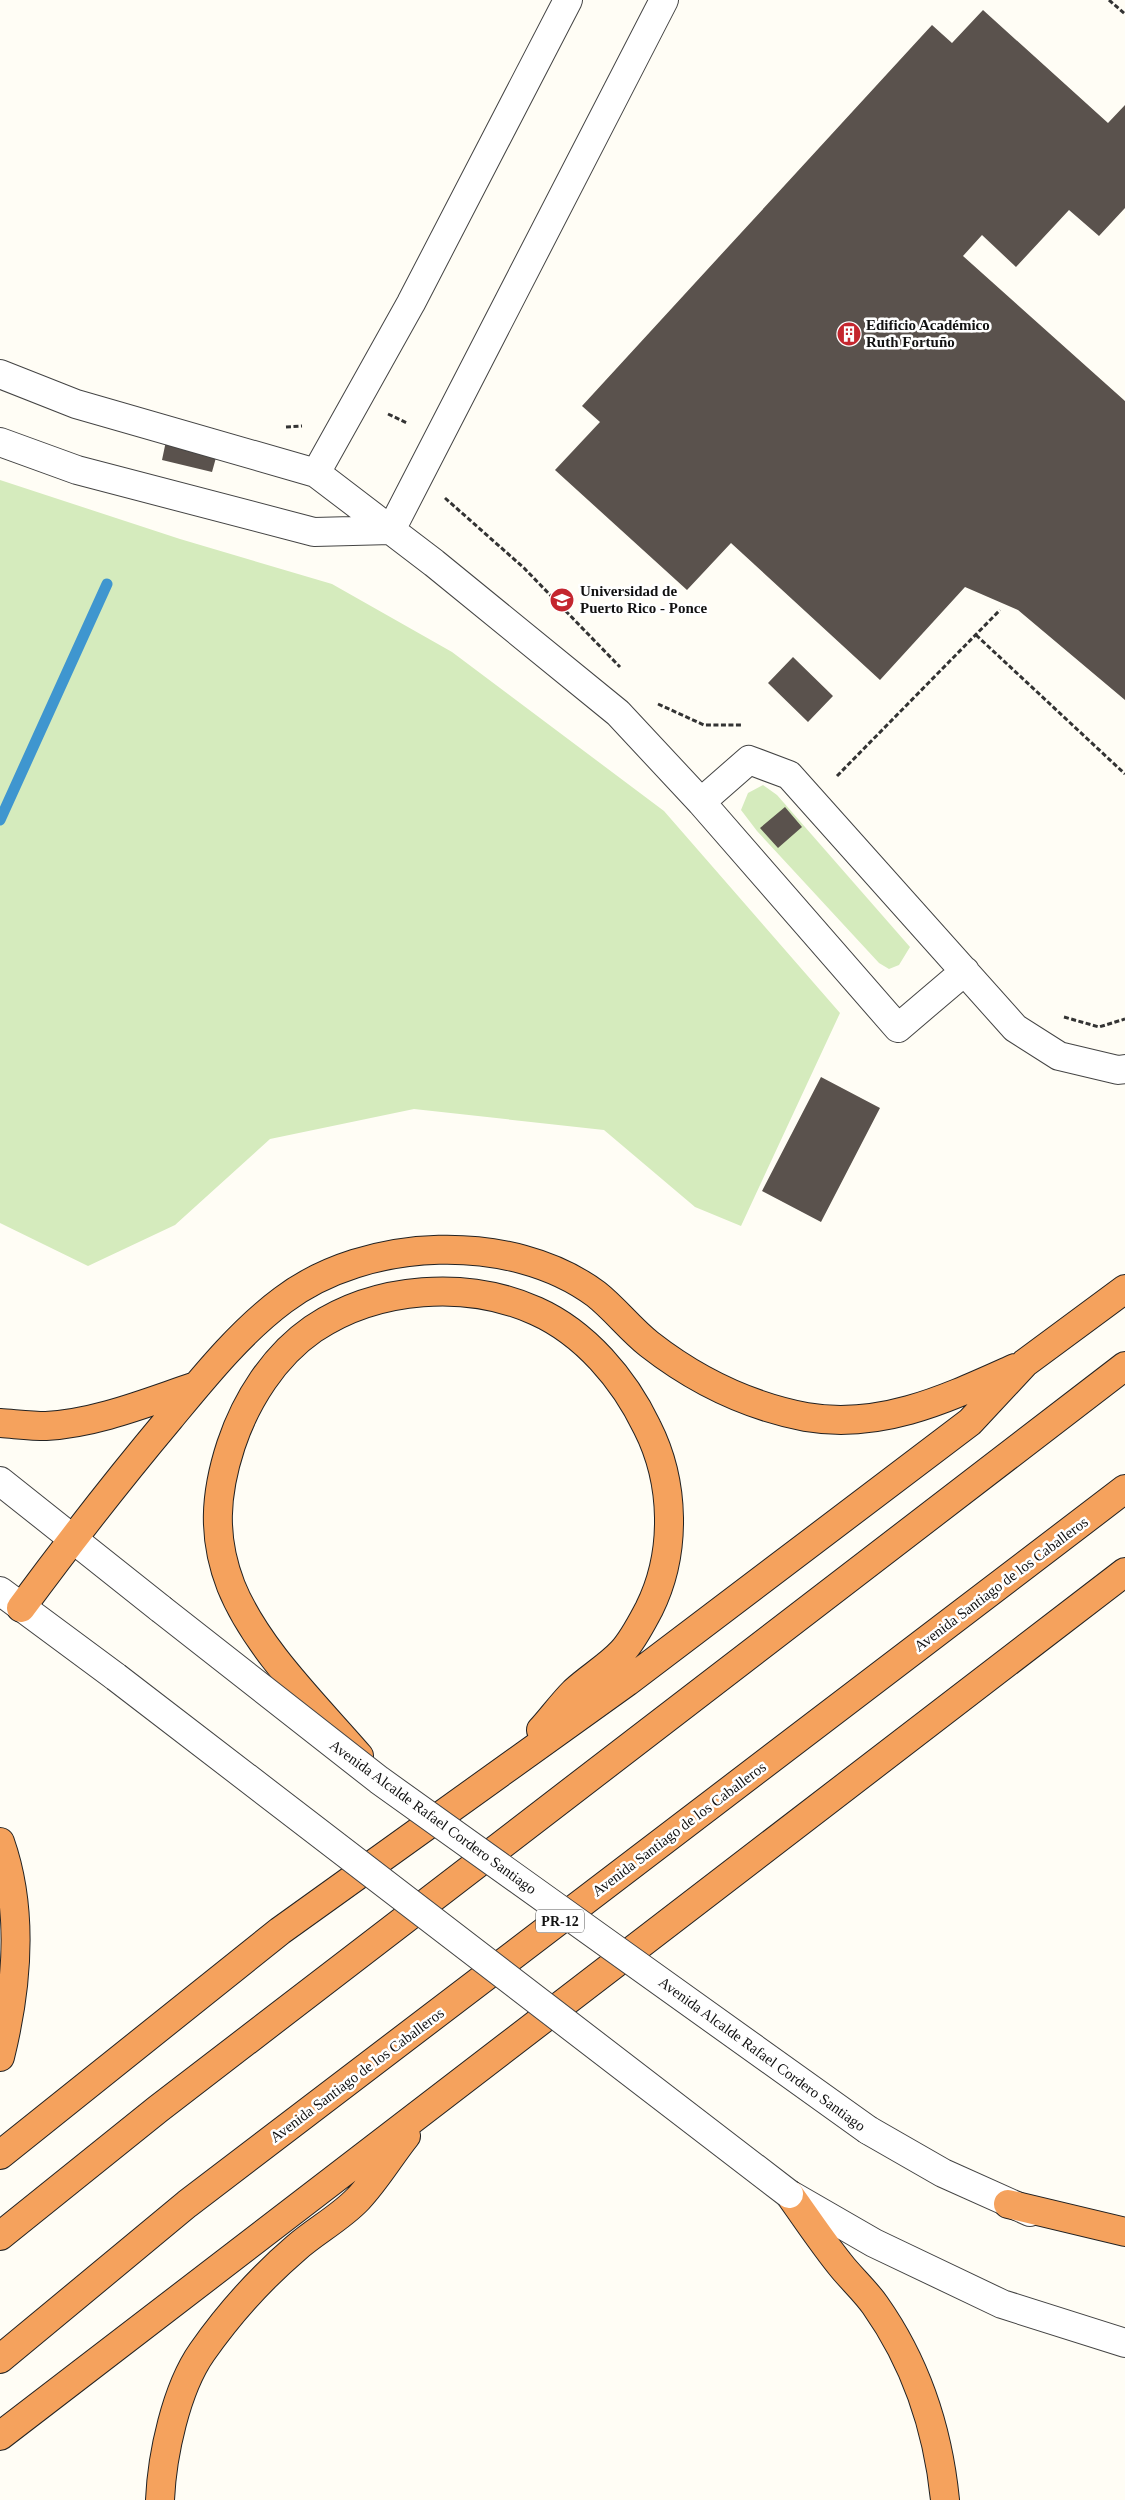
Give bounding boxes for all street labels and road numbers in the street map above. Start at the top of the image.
street label: Avenida Santiago de los Caballeros [911,1513,1091,1654]
street label: Avenida Alcalde Rafael Cordero Santiago [327,1737,539,1897]
street label: Avenida Santiago de los Caballeros [589,1758,769,1899]
road number: PR-12 [536,1910,584,1932]
street label: Avenida Alcalde Rafael Cordero Santiago [656,1974,868,2134]
street label: Avenida Santiago de los Caballeros [267,2004,447,2145]

